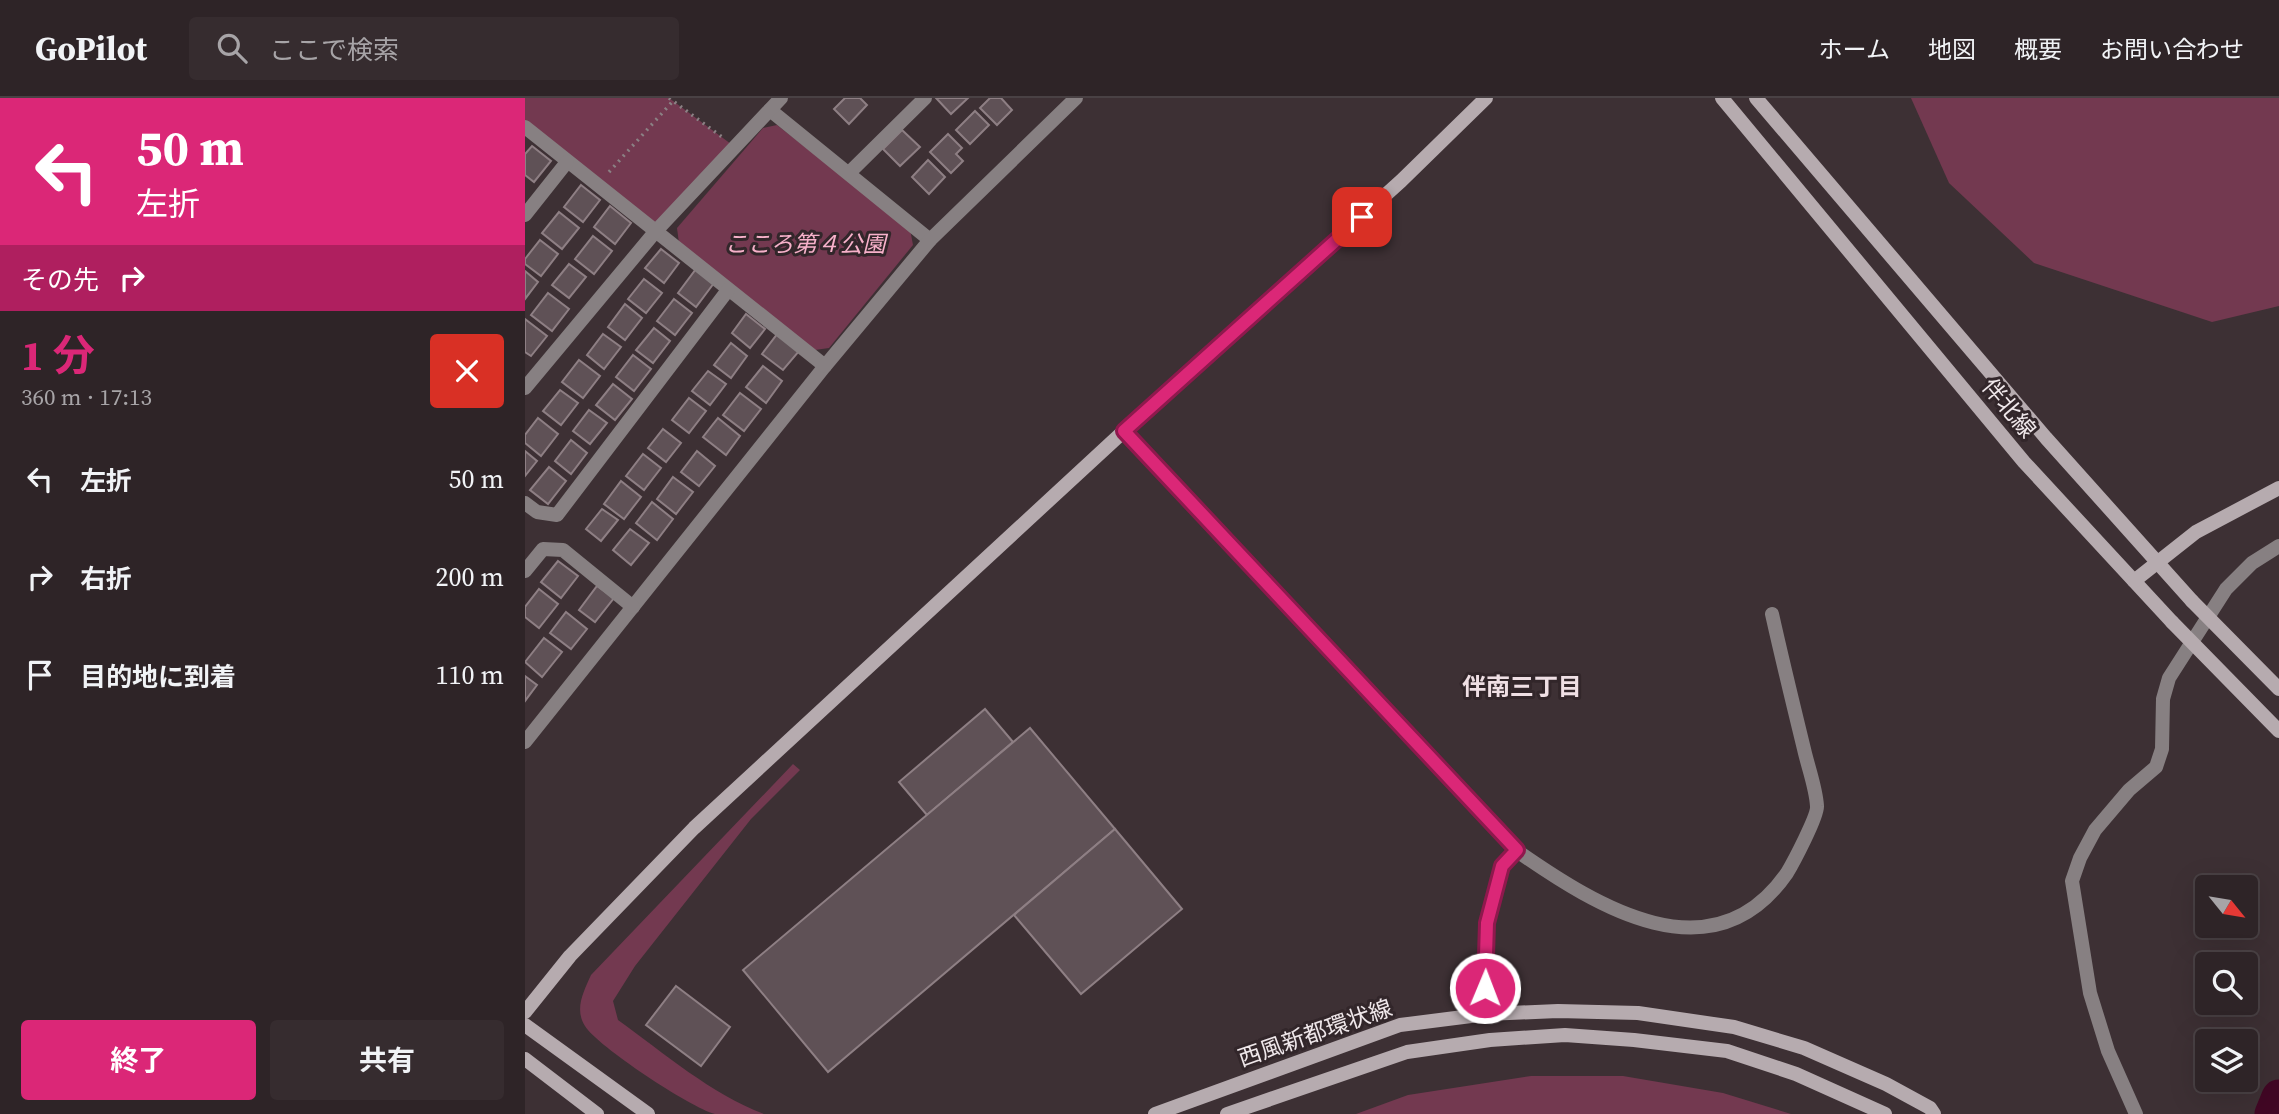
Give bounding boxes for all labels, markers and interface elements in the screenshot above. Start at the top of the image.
search box [189,17,679,80]
text: GoPilot [35,26,147,71]
icon: search [213,29,251,67]
text: ここで検索 [269,32,399,68]
text: ホーム [1819,33,1890,66]
text: 地図 [1928,33,1976,66]
text: 概要 [2014,33,2062,66]
text: お問い合わせ [2100,33,2244,66]
text: 50 m [136,114,244,181]
icon: left [21,126,112,217]
text: 左折 [136,182,200,226]
pin [1332,187,1392,247]
icon: arrive [1343,198,1381,236]
park label: こころ第４公園 [725,228,889,260]
icon: right [113,259,151,297]
text: その先 [21,262,99,298]
text: 1 分 [21,326,95,384]
button: close [430,334,504,408]
street label: 伴北線 [1975,371,2043,445]
text: 360 m · 17:13 [21,381,152,413]
icon: left [21,460,59,498]
text: 50 m [449,461,504,497]
text: 左折 [80,463,132,499]
icon: right [21,558,59,596]
text: 200 m [436,559,504,595]
text: 右折 [80,561,132,597]
icon: arrive [21,656,59,694]
text: 110 m [436,657,504,693]
text: 目的地に到着 [80,659,236,695]
district label: 伴南三丁目 [1462,670,1582,703]
north arrow [2195,875,2257,938]
map controls [2195,875,2258,1092]
position arrow [1448,951,1522,1025]
button: search [2195,952,2258,1015]
street label: 西風新都環状線 [1234,992,1396,1074]
button: 終了 [21,1020,256,1100]
button: 共有 [270,1020,504,1100]
button: layers [2195,1029,2258,1092]

